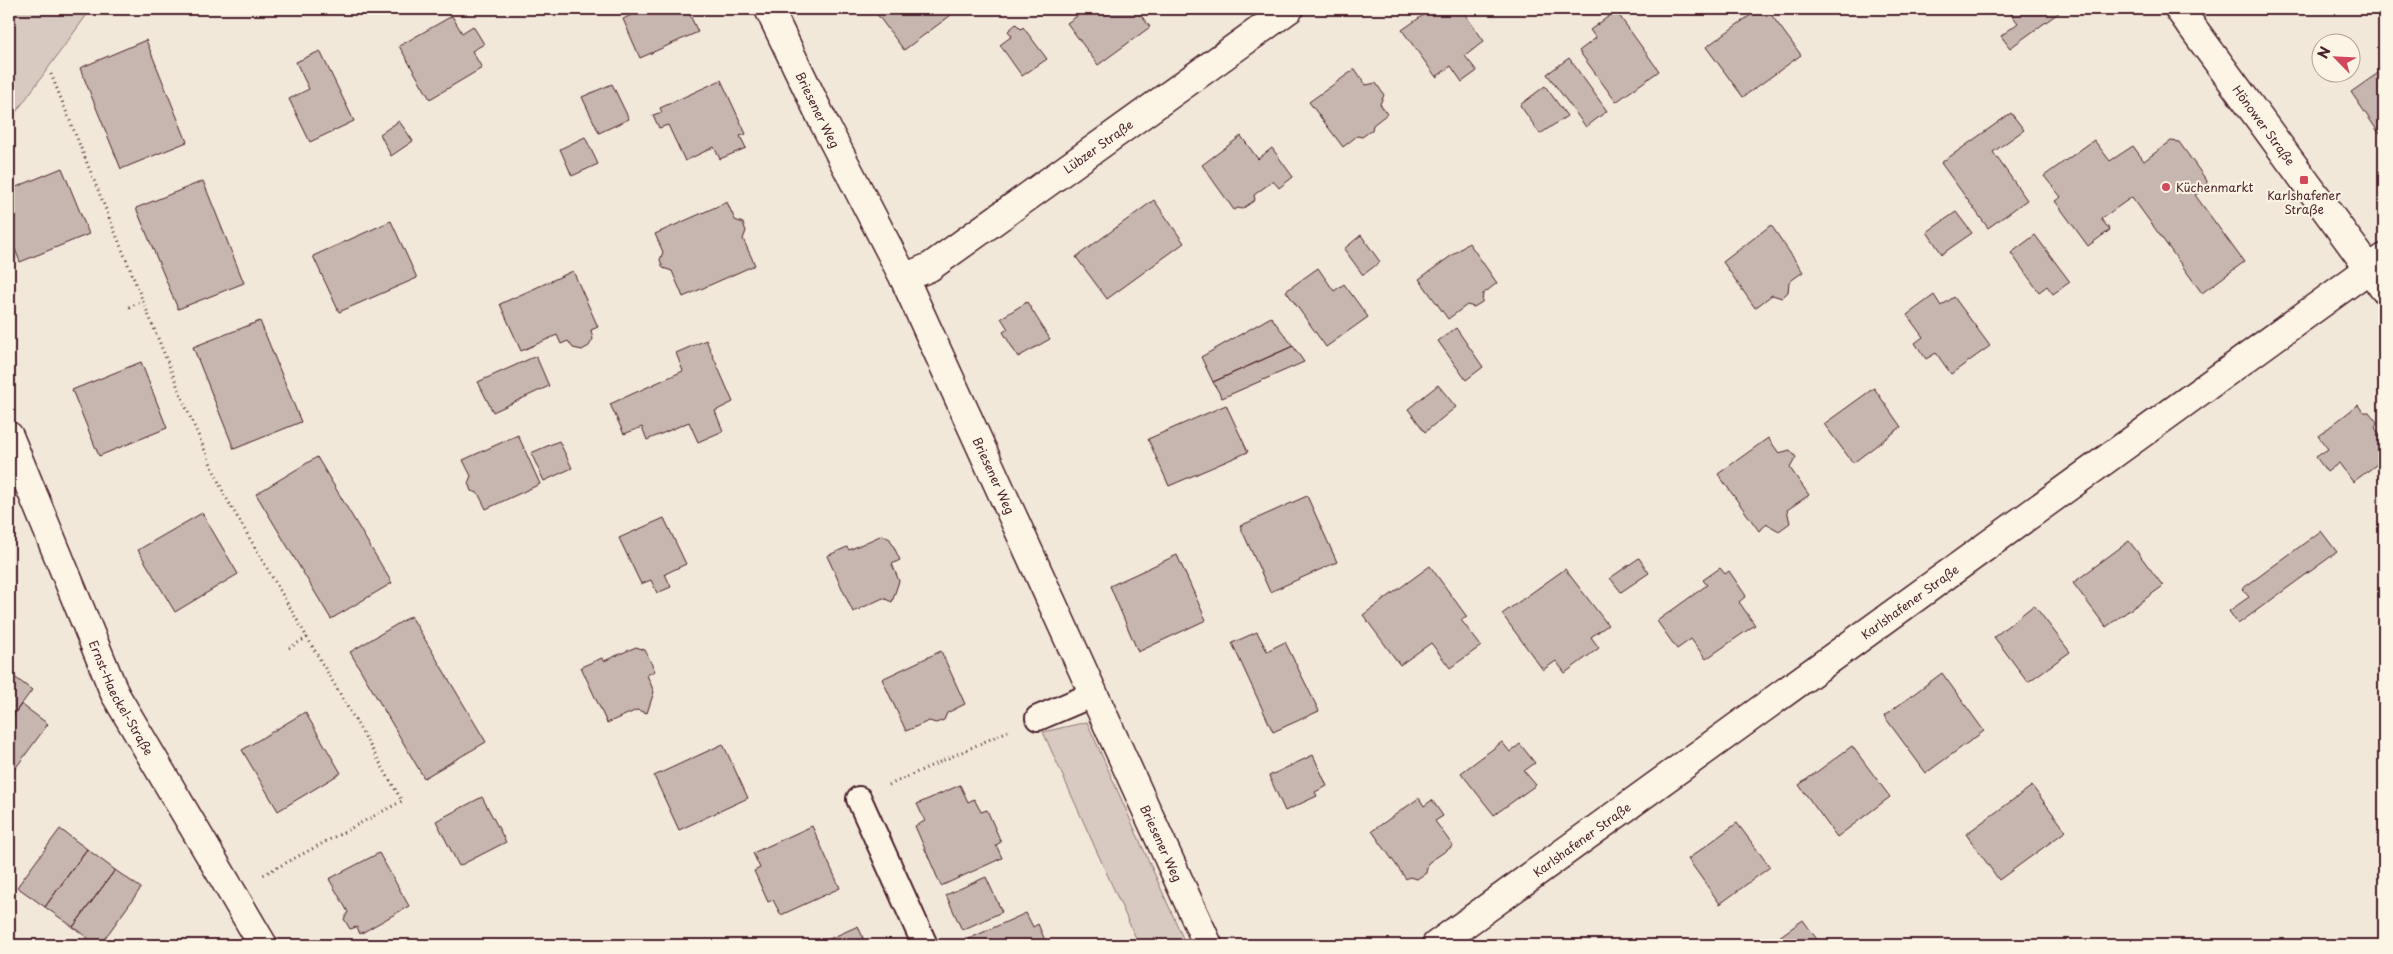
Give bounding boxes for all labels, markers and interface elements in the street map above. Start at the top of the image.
north arrow [2310,32,2360,82]
text: N [2312,43,2336,62]
street label: Briesener Weg [792,69,844,151]
street label: Hönower Straße [2229,81,2300,169]
street label: Lübzer Straße [1059,115,1136,178]
marker: Karlshafener Straße [2298,174,2310,186]
place label: Küchenmarkt [2176,178,2254,196]
marker: Küchenmarkt [2160,181,2172,193]
place label: Karlshafener Straße [2267,186,2341,218]
street label: Briesener Weg [969,434,1019,517]
street label: Karlshafener Straße [1857,560,1962,643]
street label: Ernst-Haeckel-Straße [85,637,158,759]
street label: Karlshafener Straße [1529,798,1634,881]
street label: Briesener Weg [1136,802,1187,885]

